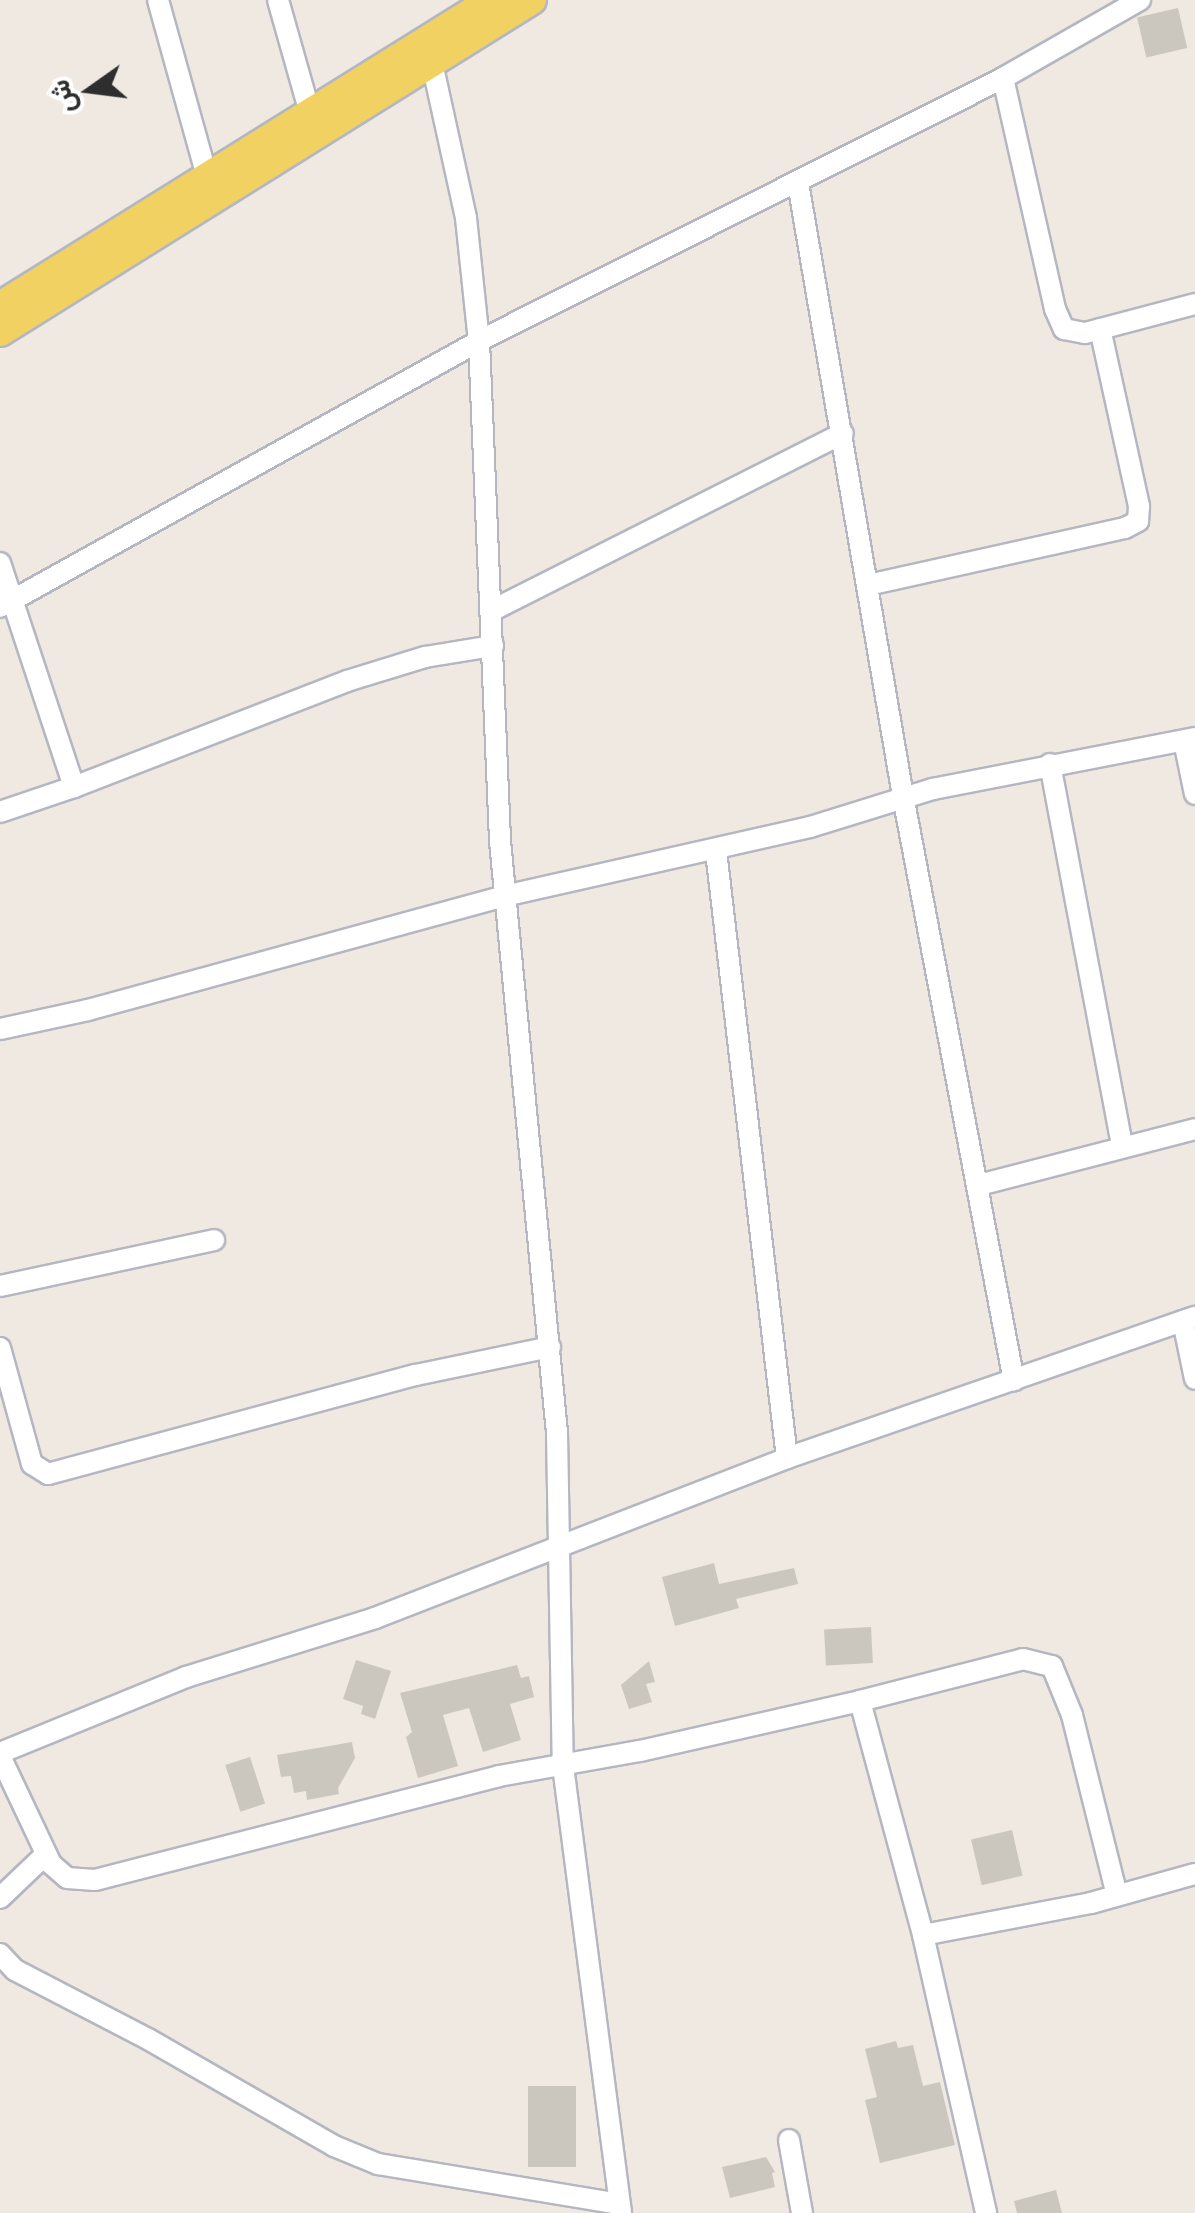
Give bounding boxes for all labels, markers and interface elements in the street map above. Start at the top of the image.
north arrow [40,40,140,140]
text: ش [40,77,81,118]

